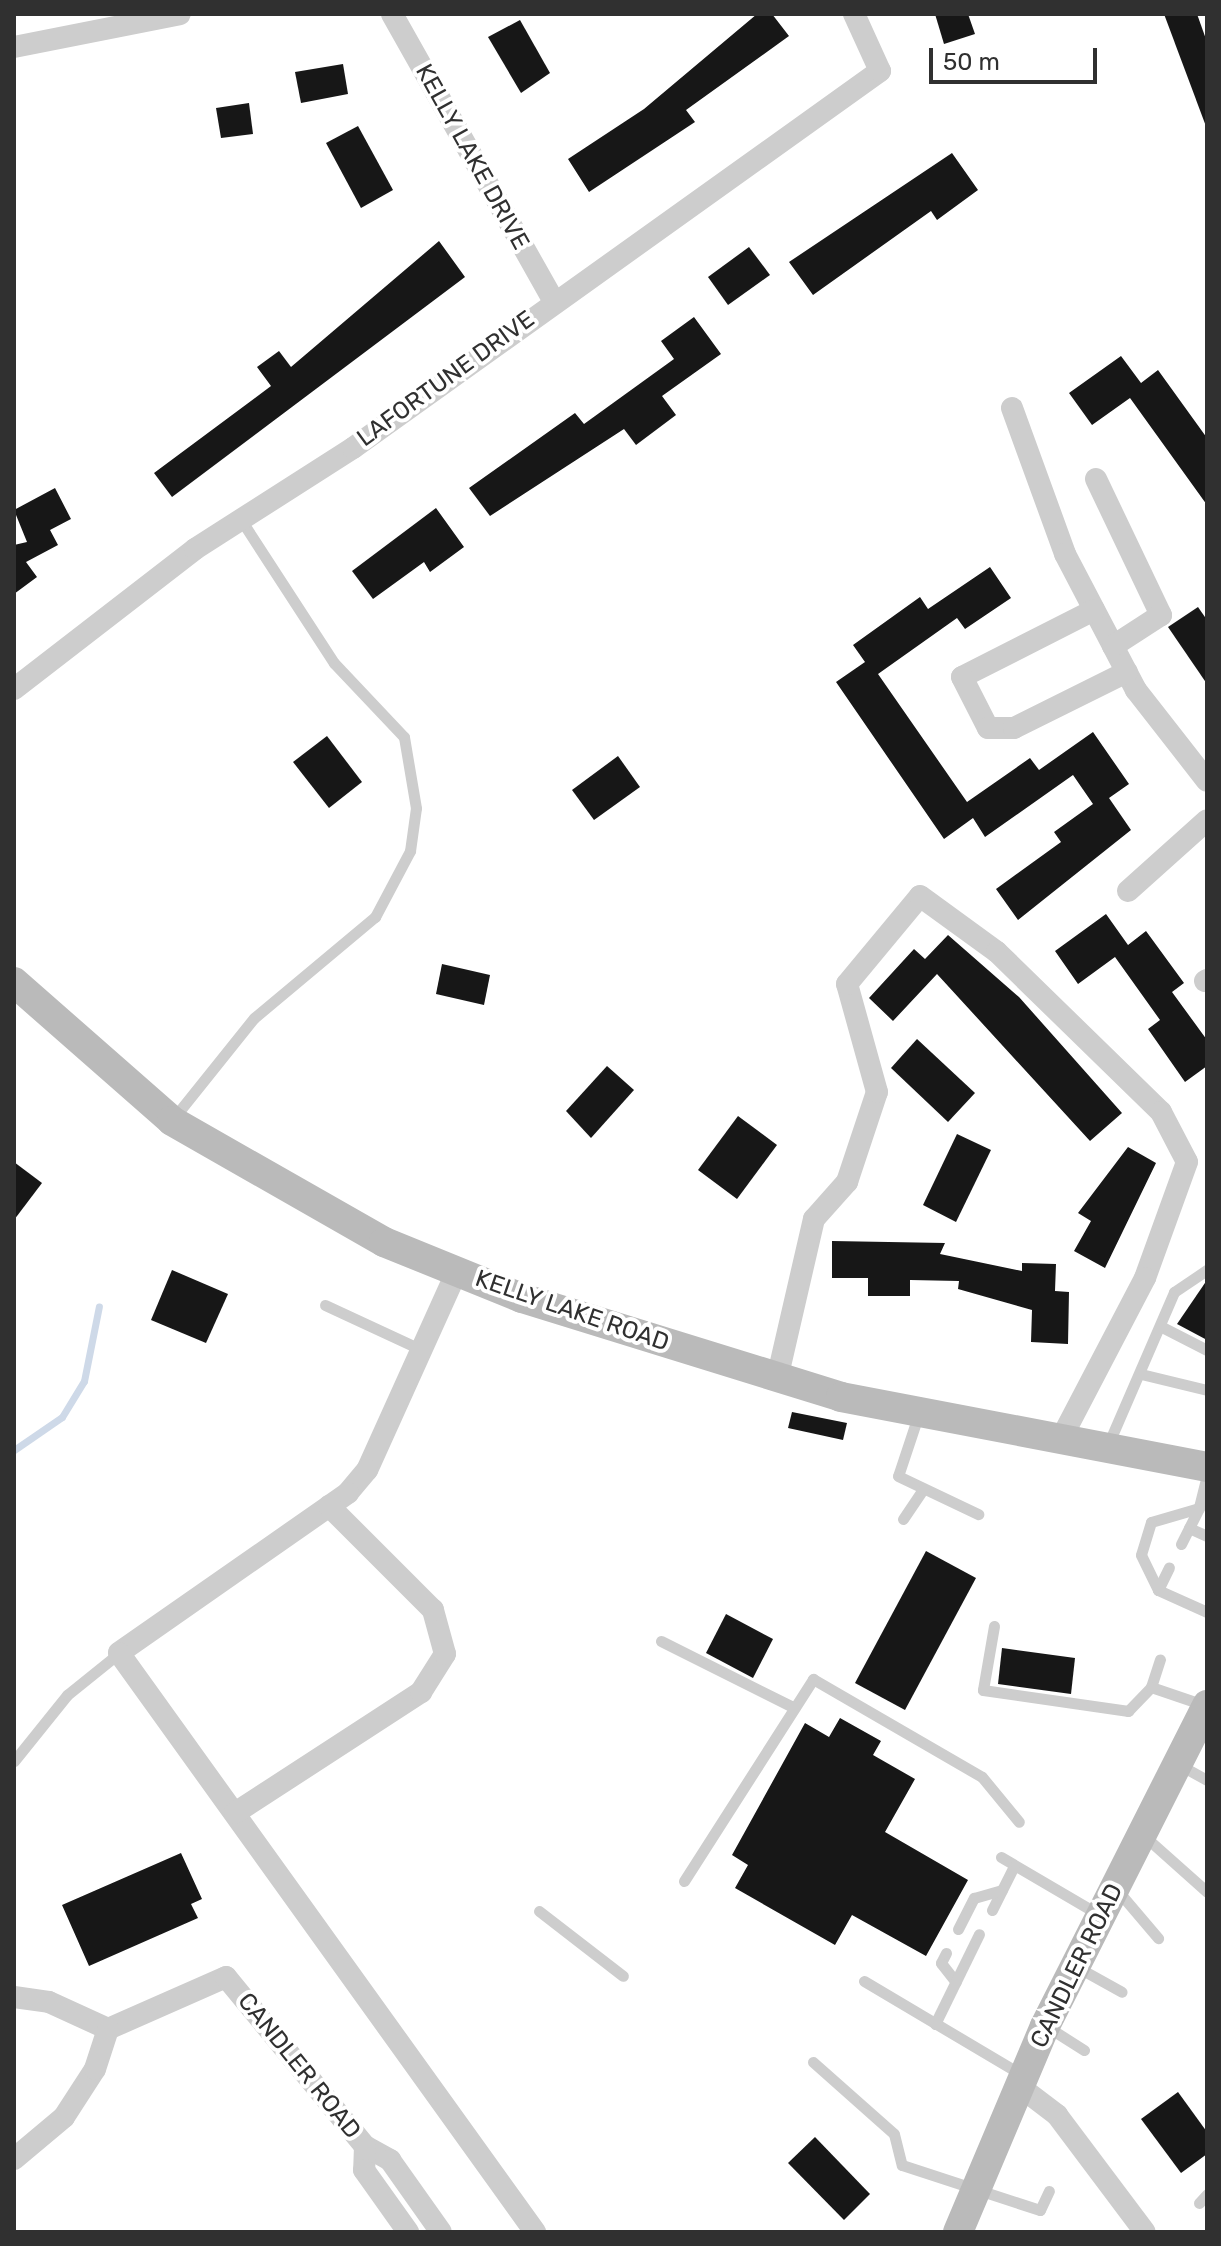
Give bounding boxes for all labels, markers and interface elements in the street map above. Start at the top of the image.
scale bar [933,32,1101,82]
text: 50 m [943,48,1000,76]
street label: KELLY LAKE DRIVE [409,59,535,255]
street label: LAFORTUNE DRIVE [352,305,540,453]
street label: KELLY LAKE ROAD [471,1264,673,1358]
street label: CANDLER ROAD [1025,1879,1129,2053]
street label: CANDLER ROAD [231,1987,367,2145]

